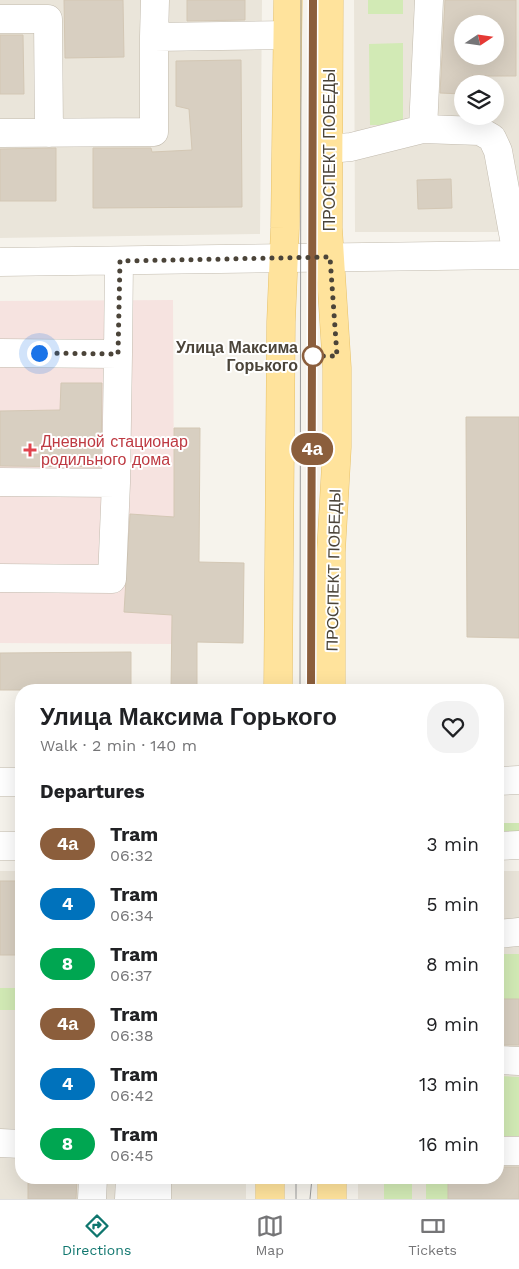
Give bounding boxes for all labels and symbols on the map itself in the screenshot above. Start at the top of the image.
north arrow [454,15,504,65]
street label: ПРОСПЕКТ ПОБЕДЫ [320,69,339,231]
place label: Улица Максима Горького [176,338,298,375]
your location [27,341,52,366]
marker: Улица Максима Горького [302,345,324,367]
place label: Дневной стационар родильного дома [41,432,188,469]
line badge: 4а [290,433,334,465]
marker: Дневной стационар родильного дома [23,443,37,457]
street label: ПРОСПЕКТ ПОБЕДЫ [323,489,344,651]

